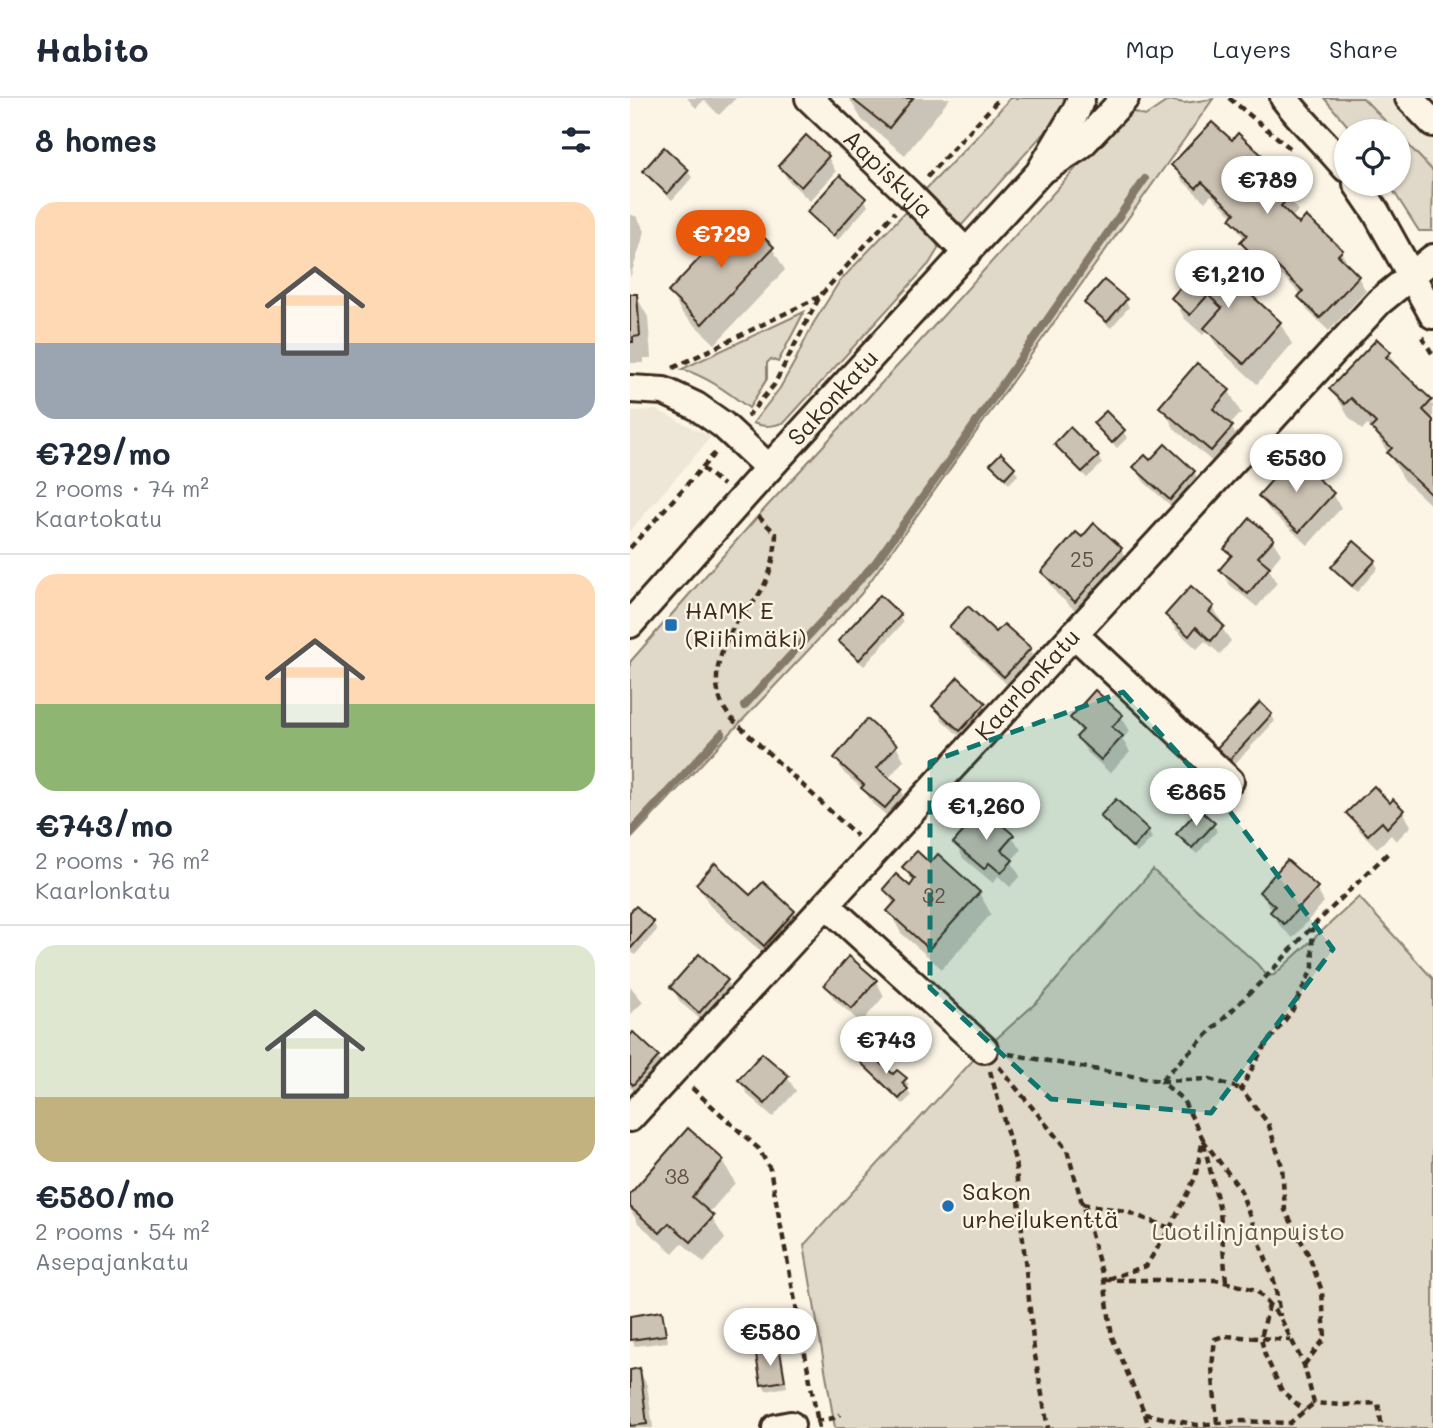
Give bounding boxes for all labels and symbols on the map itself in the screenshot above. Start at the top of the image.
street label: Aapiskuja [837,122,941,224]
pin: €789 [1226,156,1308,216]
pin: €729 [680,211,762,270]
pin: €1,210 [1171,250,1285,310]
street label: Sakonkatu [780,342,884,452]
pin: €530 [1255,434,1337,494]
house number: 25 [1070,545,1094,572]
place label: HAMK E (Riihimäki) [685,594,806,653]
marker: HAMK E (Riihimäki) [663,617,679,633]
street label: Kaarlonkatu [967,621,1086,746]
pin: €865 [1155,768,1237,828]
pin: €1,260 [929,782,1043,842]
house number: 32 [922,881,946,908]
pin: €743 [845,1016,927,1076]
house number: 38 [664,1162,690,1189]
place label: Sakon urheilukenttä [962,1175,1119,1234]
marker: Sakon urheilukenttä [940,1198,956,1214]
park label: Luotilinjanpuisto [1152,1215,1344,1246]
pin: €580 [729,1308,811,1368]

